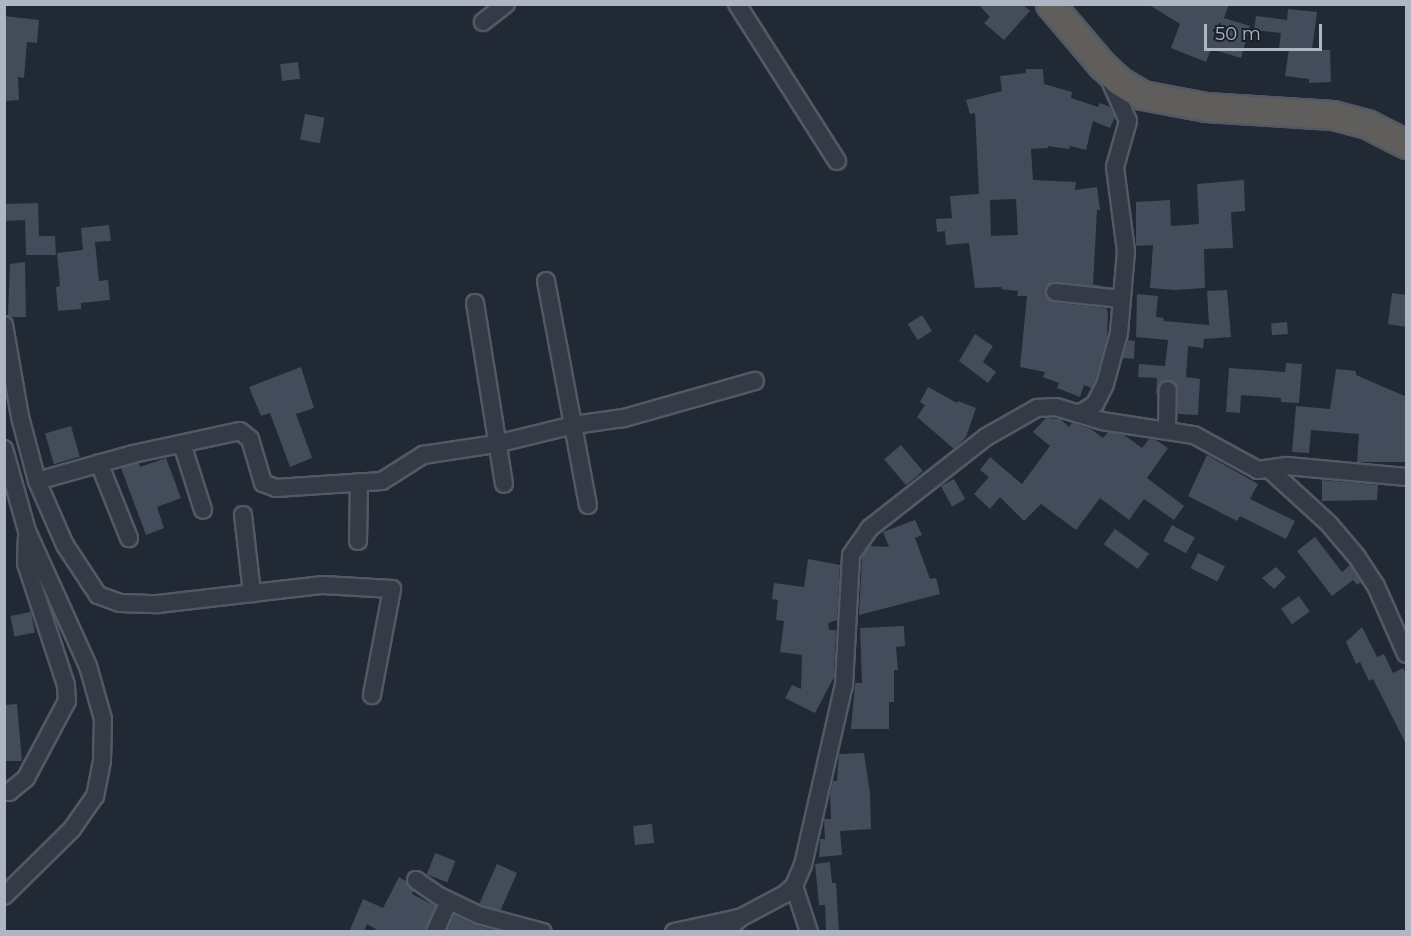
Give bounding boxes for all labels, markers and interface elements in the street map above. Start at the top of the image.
scale bar [1207,12,1326,50]
text: 50 m [1215,23,1261,45]

